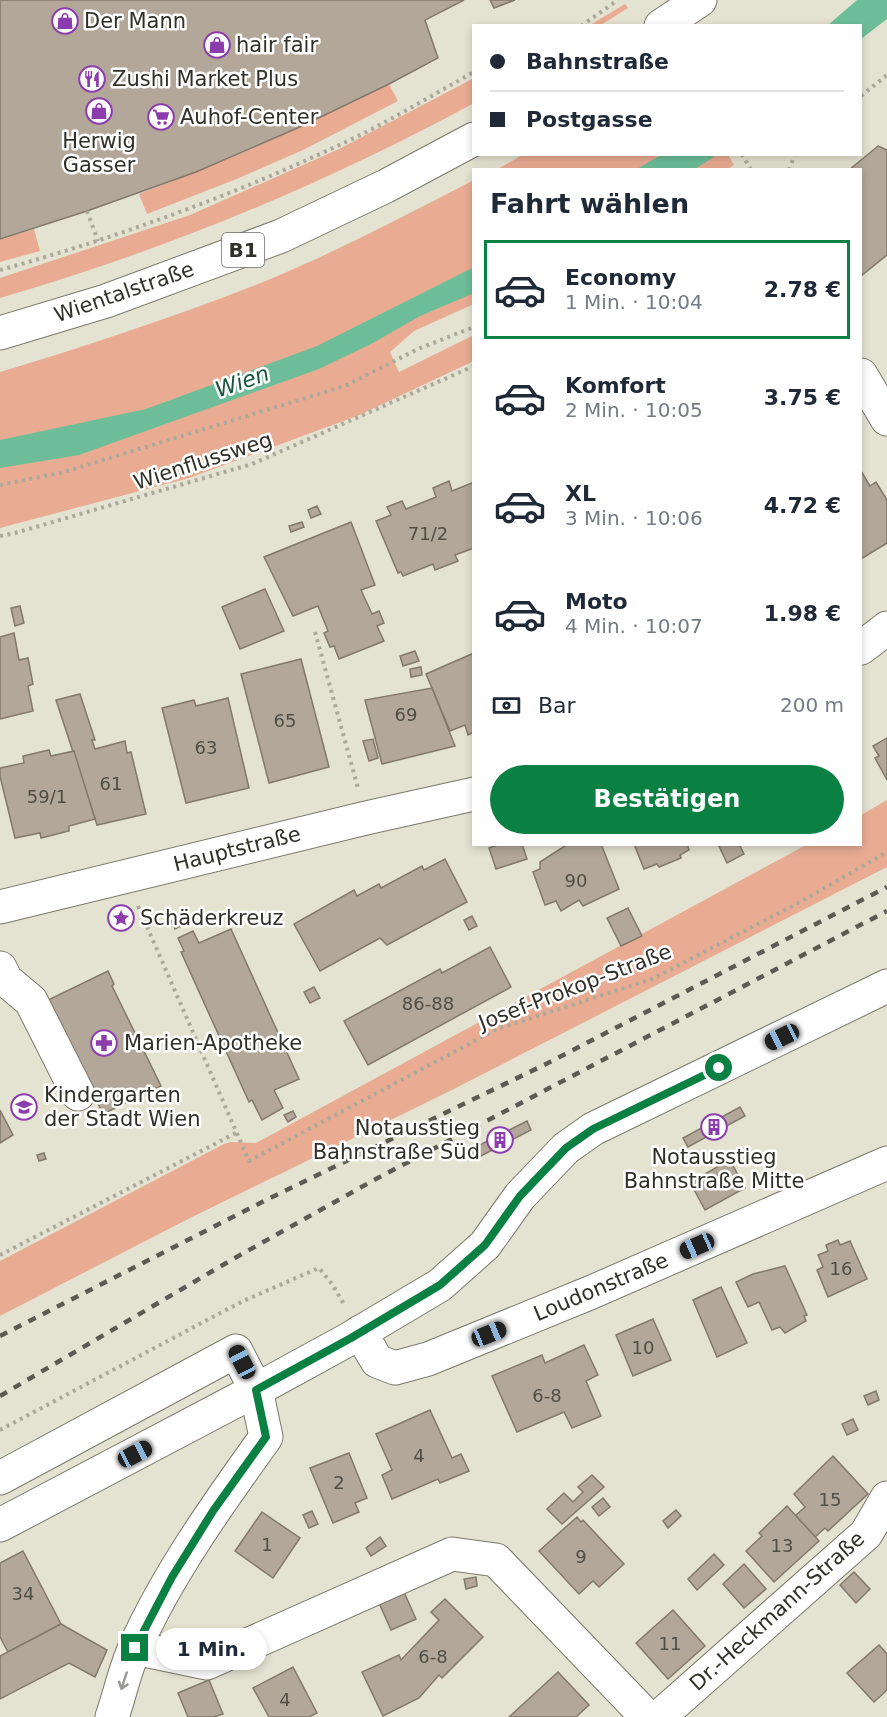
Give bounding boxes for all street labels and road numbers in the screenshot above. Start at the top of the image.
road number: B1 [222,233,264,267]
street label: Wientalstraße [51,257,197,327]
street label: Wienflussweg [131,427,275,495]
street label: Hauptstraße [171,822,303,876]
street label: Josef-Prokop-Straße [473,939,675,1036]
street label: Loudonstraße [530,1248,672,1326]
street label: Dr.-Heckmann-Straße [685,1526,869,1696]

